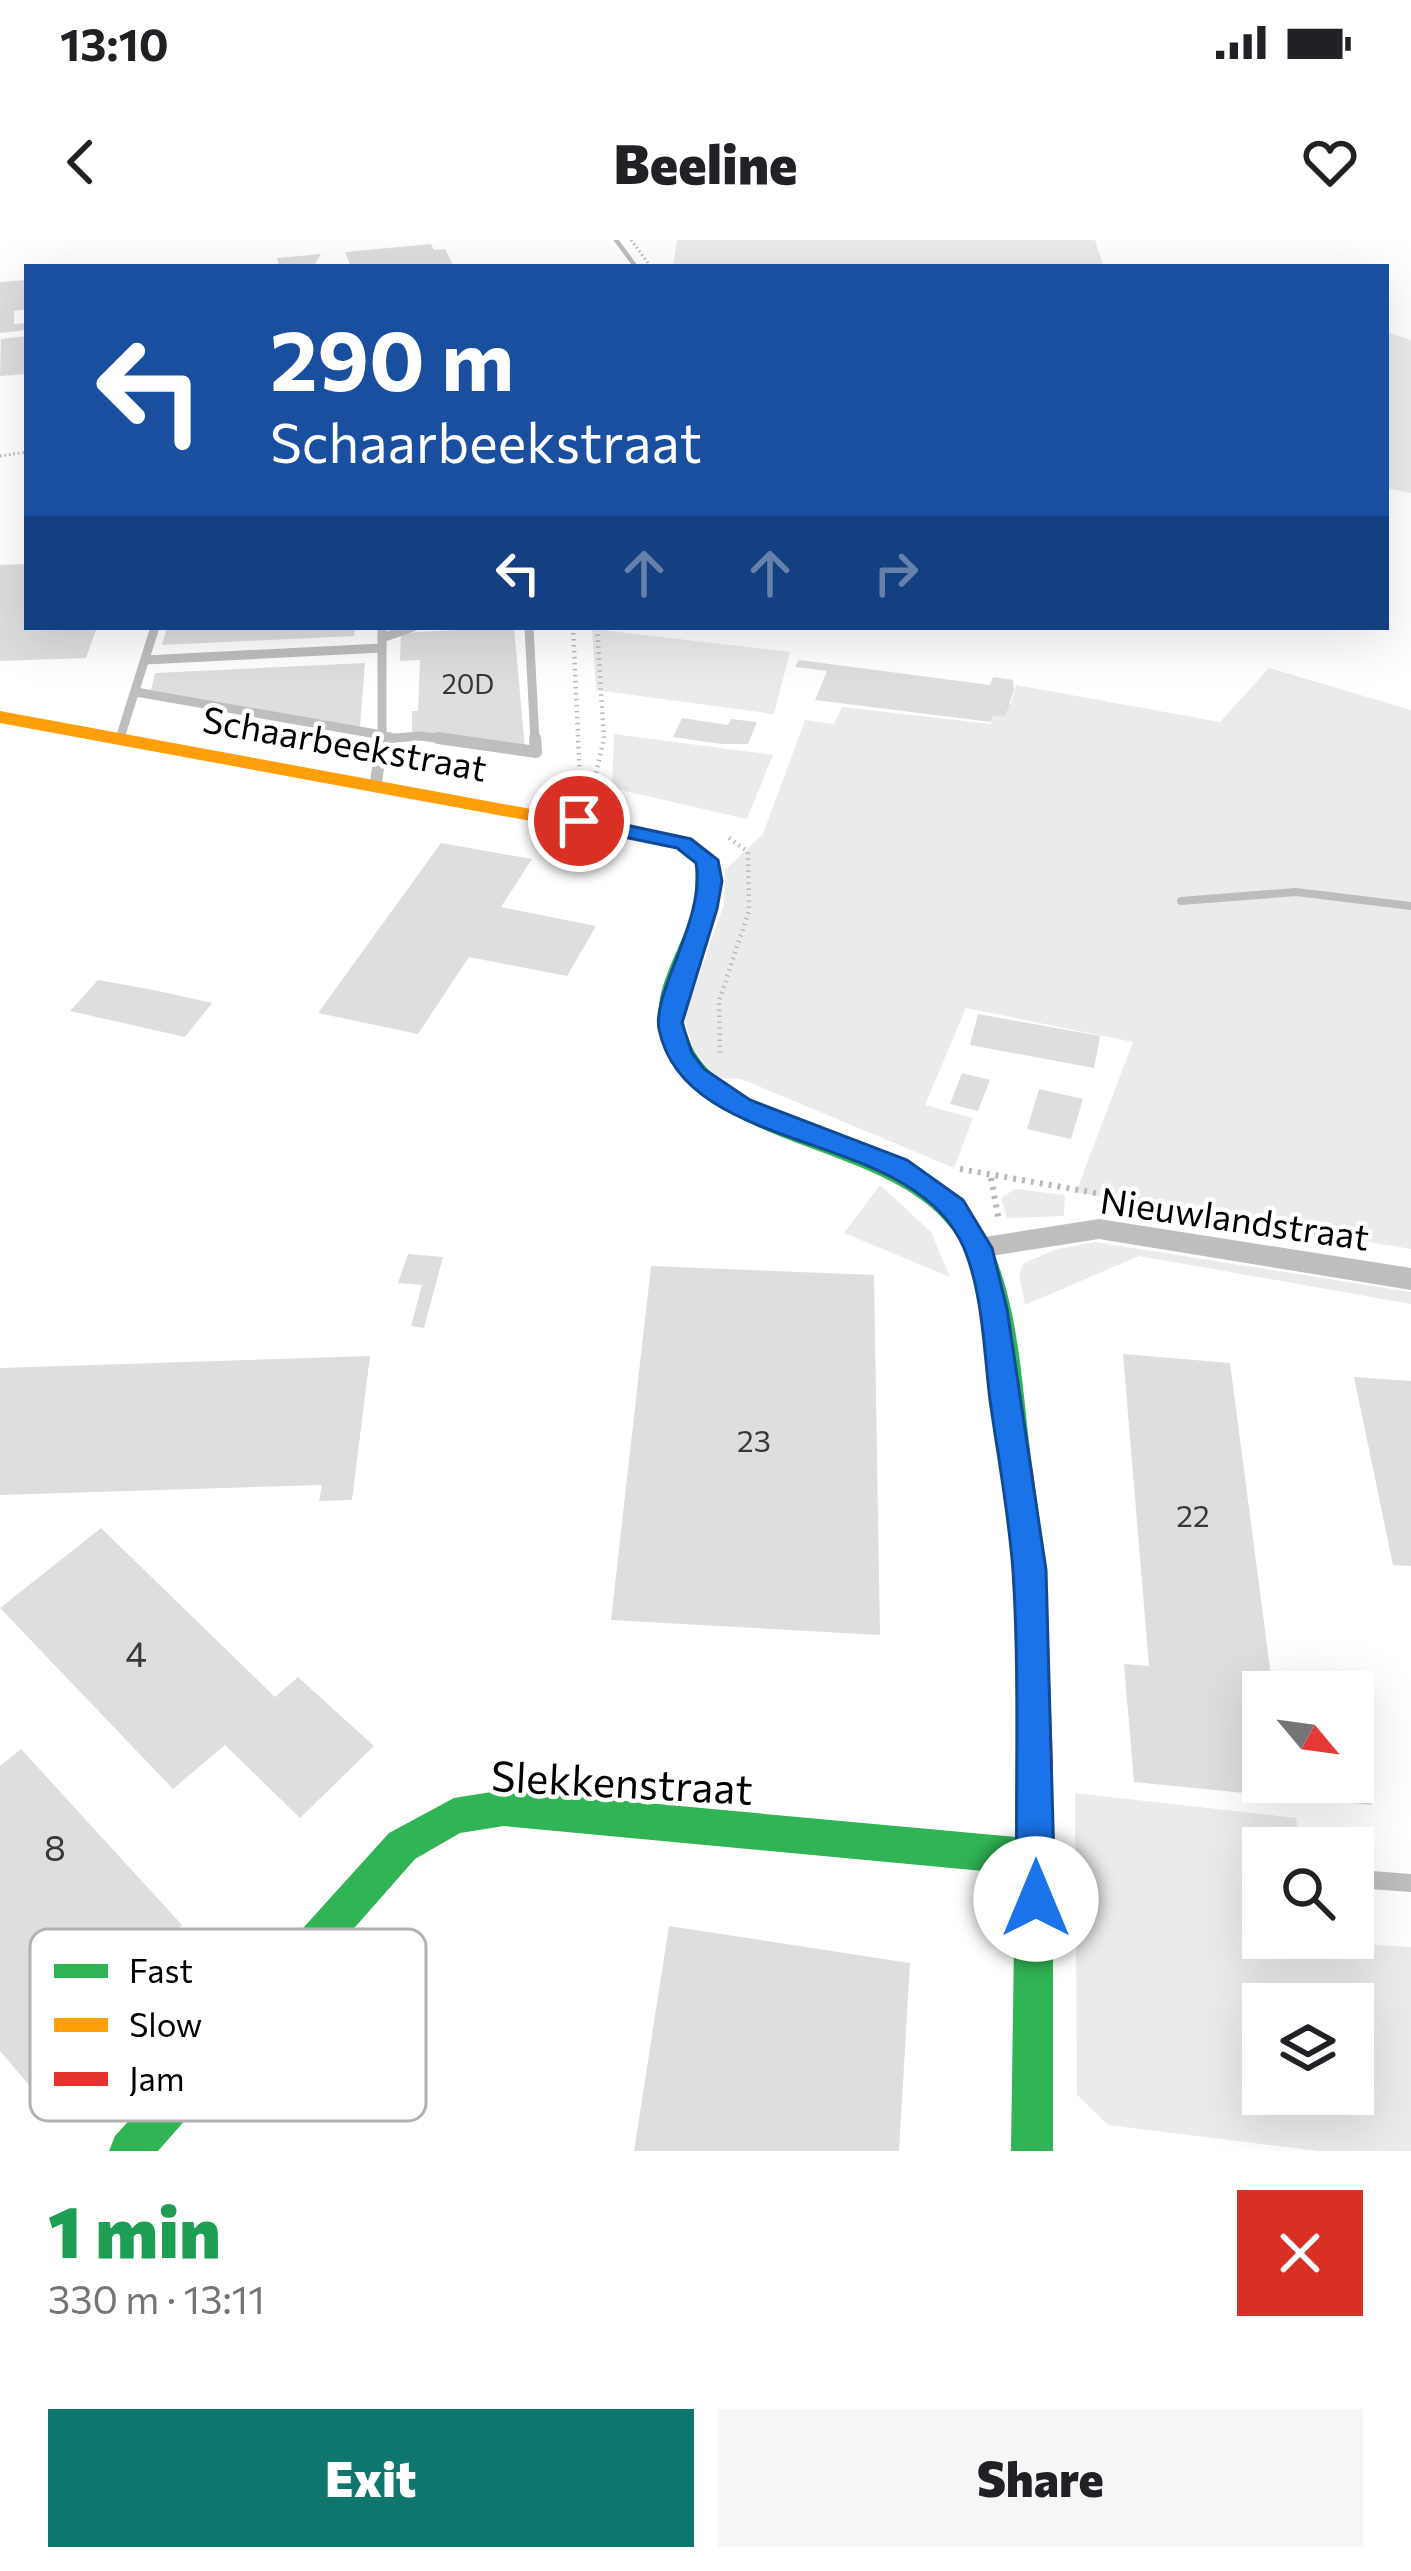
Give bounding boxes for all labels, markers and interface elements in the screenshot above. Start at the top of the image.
text: 13:10 [60,15,169,70]
icon: back [48,129,114,195]
text: Beeline [614,129,797,195]
icon: heart [1297,129,1363,195]
text: 290 m [270,306,514,408]
icon: left [72,312,228,468]
text: Schaarbeekstraat [270,408,702,474]
icon: left [485,540,551,606]
icon: ahead [611,540,677,606]
icon: ahead [737,540,803,606]
icon: right [863,540,929,606]
house number: 20D [442,667,494,700]
street label: Schaarbeekstraat [199,695,491,789]
pin [528,770,630,872]
icon: arrive [546,788,612,854]
street label: Nieuwlandstraat [1098,1176,1372,1258]
house number: 23 [737,1421,771,1458]
house number: 22 [1176,1496,1210,1533]
house number: 4 [125,1630,147,1674]
north arrow [1242,1671,1374,1803]
map controls [1242,1671,1374,2115]
street label: Slekkenstraat [490,1748,754,1814]
house number: 8 [44,1824,66,1868]
button: search [1242,1827,1374,1959]
position arrow [973,1836,1099,1962]
legend [30,1929,426,2121]
text: Fast [129,1949,193,1990]
button: layers [1242,1983,1374,2115]
text: Slow [129,2003,202,2044]
text: Jam [129,2057,185,2098]
text: 1 min [48,2185,221,2273]
button: close [1237,2190,1363,2316]
text: 330 m · 13:11 [48,2274,265,2322]
button: Exit [48,2409,694,2547]
button: Share [718,2409,1363,2547]

